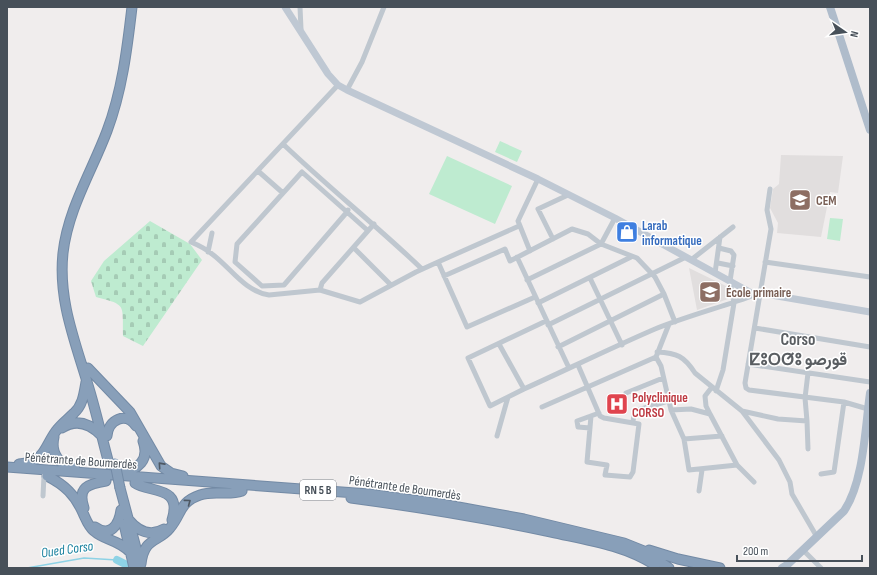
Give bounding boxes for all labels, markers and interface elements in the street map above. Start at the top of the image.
north arrow [825,12,865,52]
text: N [847,30,861,39]
school or university icon: CEM [787,187,813,213]
place label: CEM [816,193,837,209]
place label: Larab informatique [642,218,702,249]
shop icon: Larab informatique [614,219,640,245]
school or university icon: École primaire [697,279,723,305]
place label: École primaire [726,285,792,301]
district label: Corso ⵇⵓⵔⵚⵓ قورصو [749,330,847,370]
place label: Polyclinique CORSO [632,390,688,421]
hospital icon: Polyclinique CORSO [604,391,630,417]
street label: Pénétrante de Boumerdès [24,449,138,473]
one-way arrow [158,462,165,470]
street label: Pénétrante de Boumerdès [348,472,462,504]
road number: RN 5 B [300,480,336,500]
one-way arrow [183,500,190,507]
water label: Oued Corso [40,537,95,562]
scale bar [737,537,862,563]
text: 200 m [743,544,769,559]

